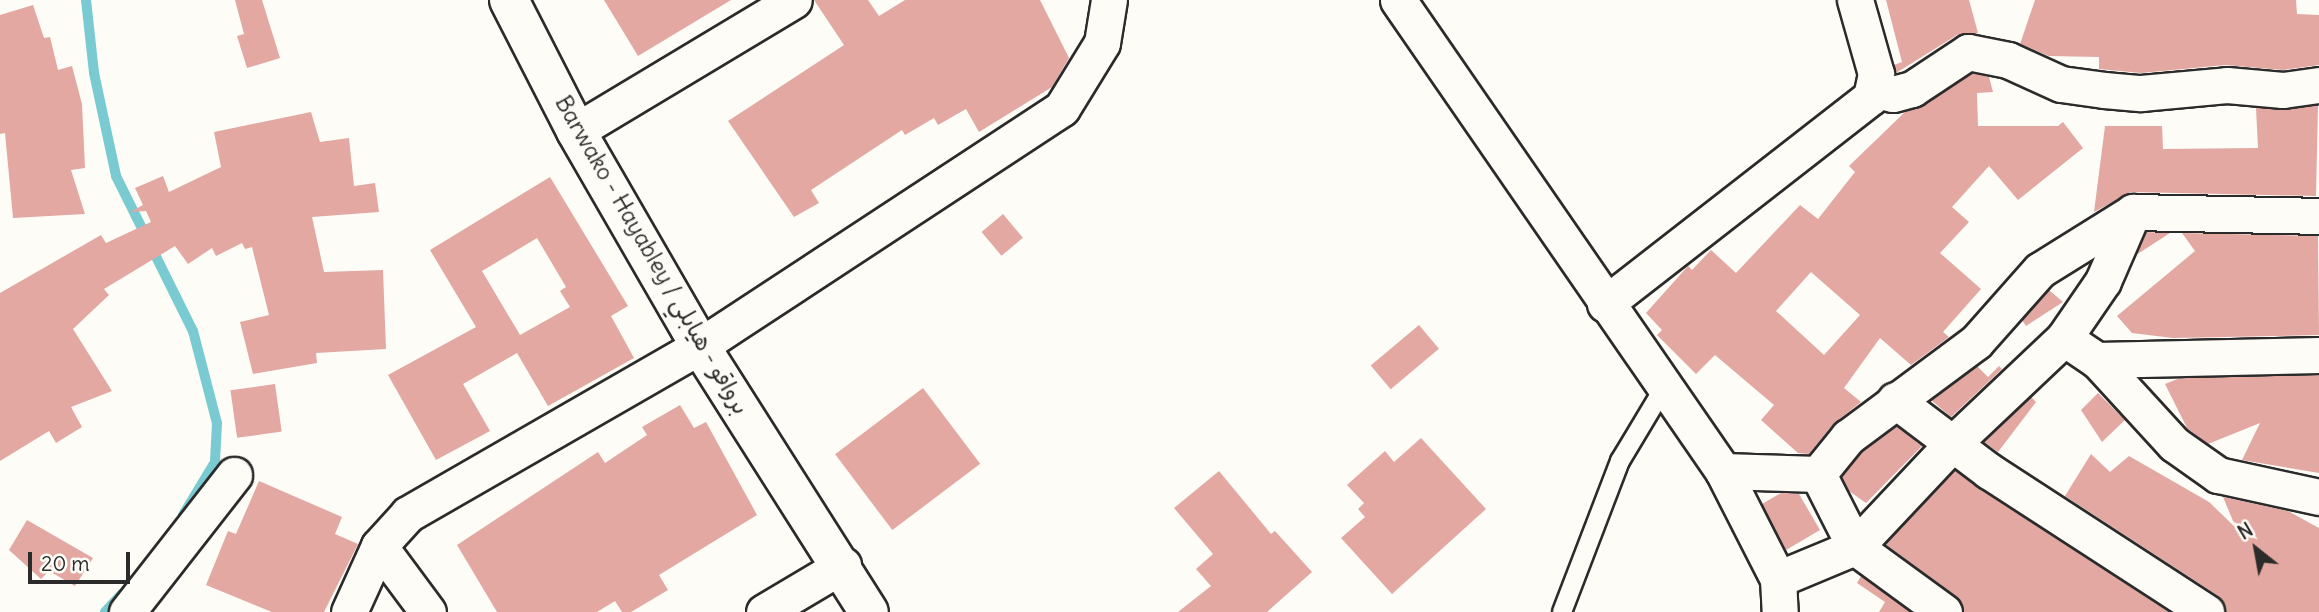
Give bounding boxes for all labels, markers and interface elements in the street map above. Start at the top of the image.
street label: Barwako - Hayabley / برواقو - هيابلي [549,91,755,419]
north arrow [2221,514,2291,584]
text: N [2233,517,2257,545]
scale bar [32,538,133,582]
text: 20 m [41,550,90,577]

